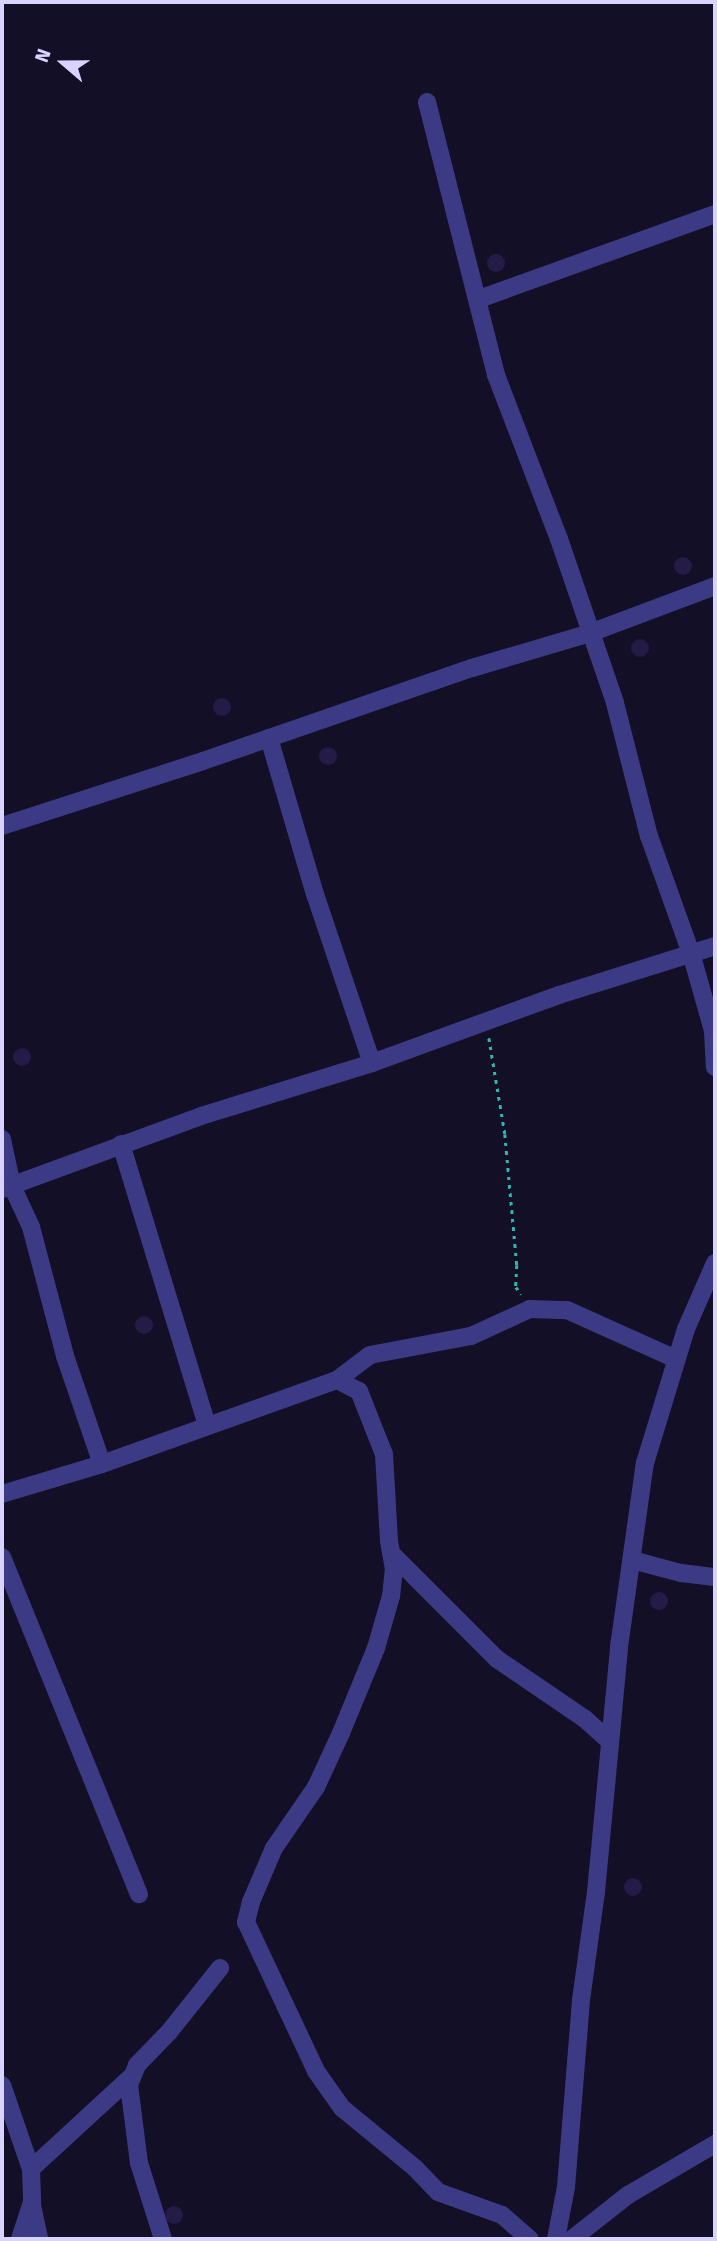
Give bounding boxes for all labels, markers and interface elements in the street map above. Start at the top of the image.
north arrow [28,28,98,98]
text: N [30,46,56,66]

